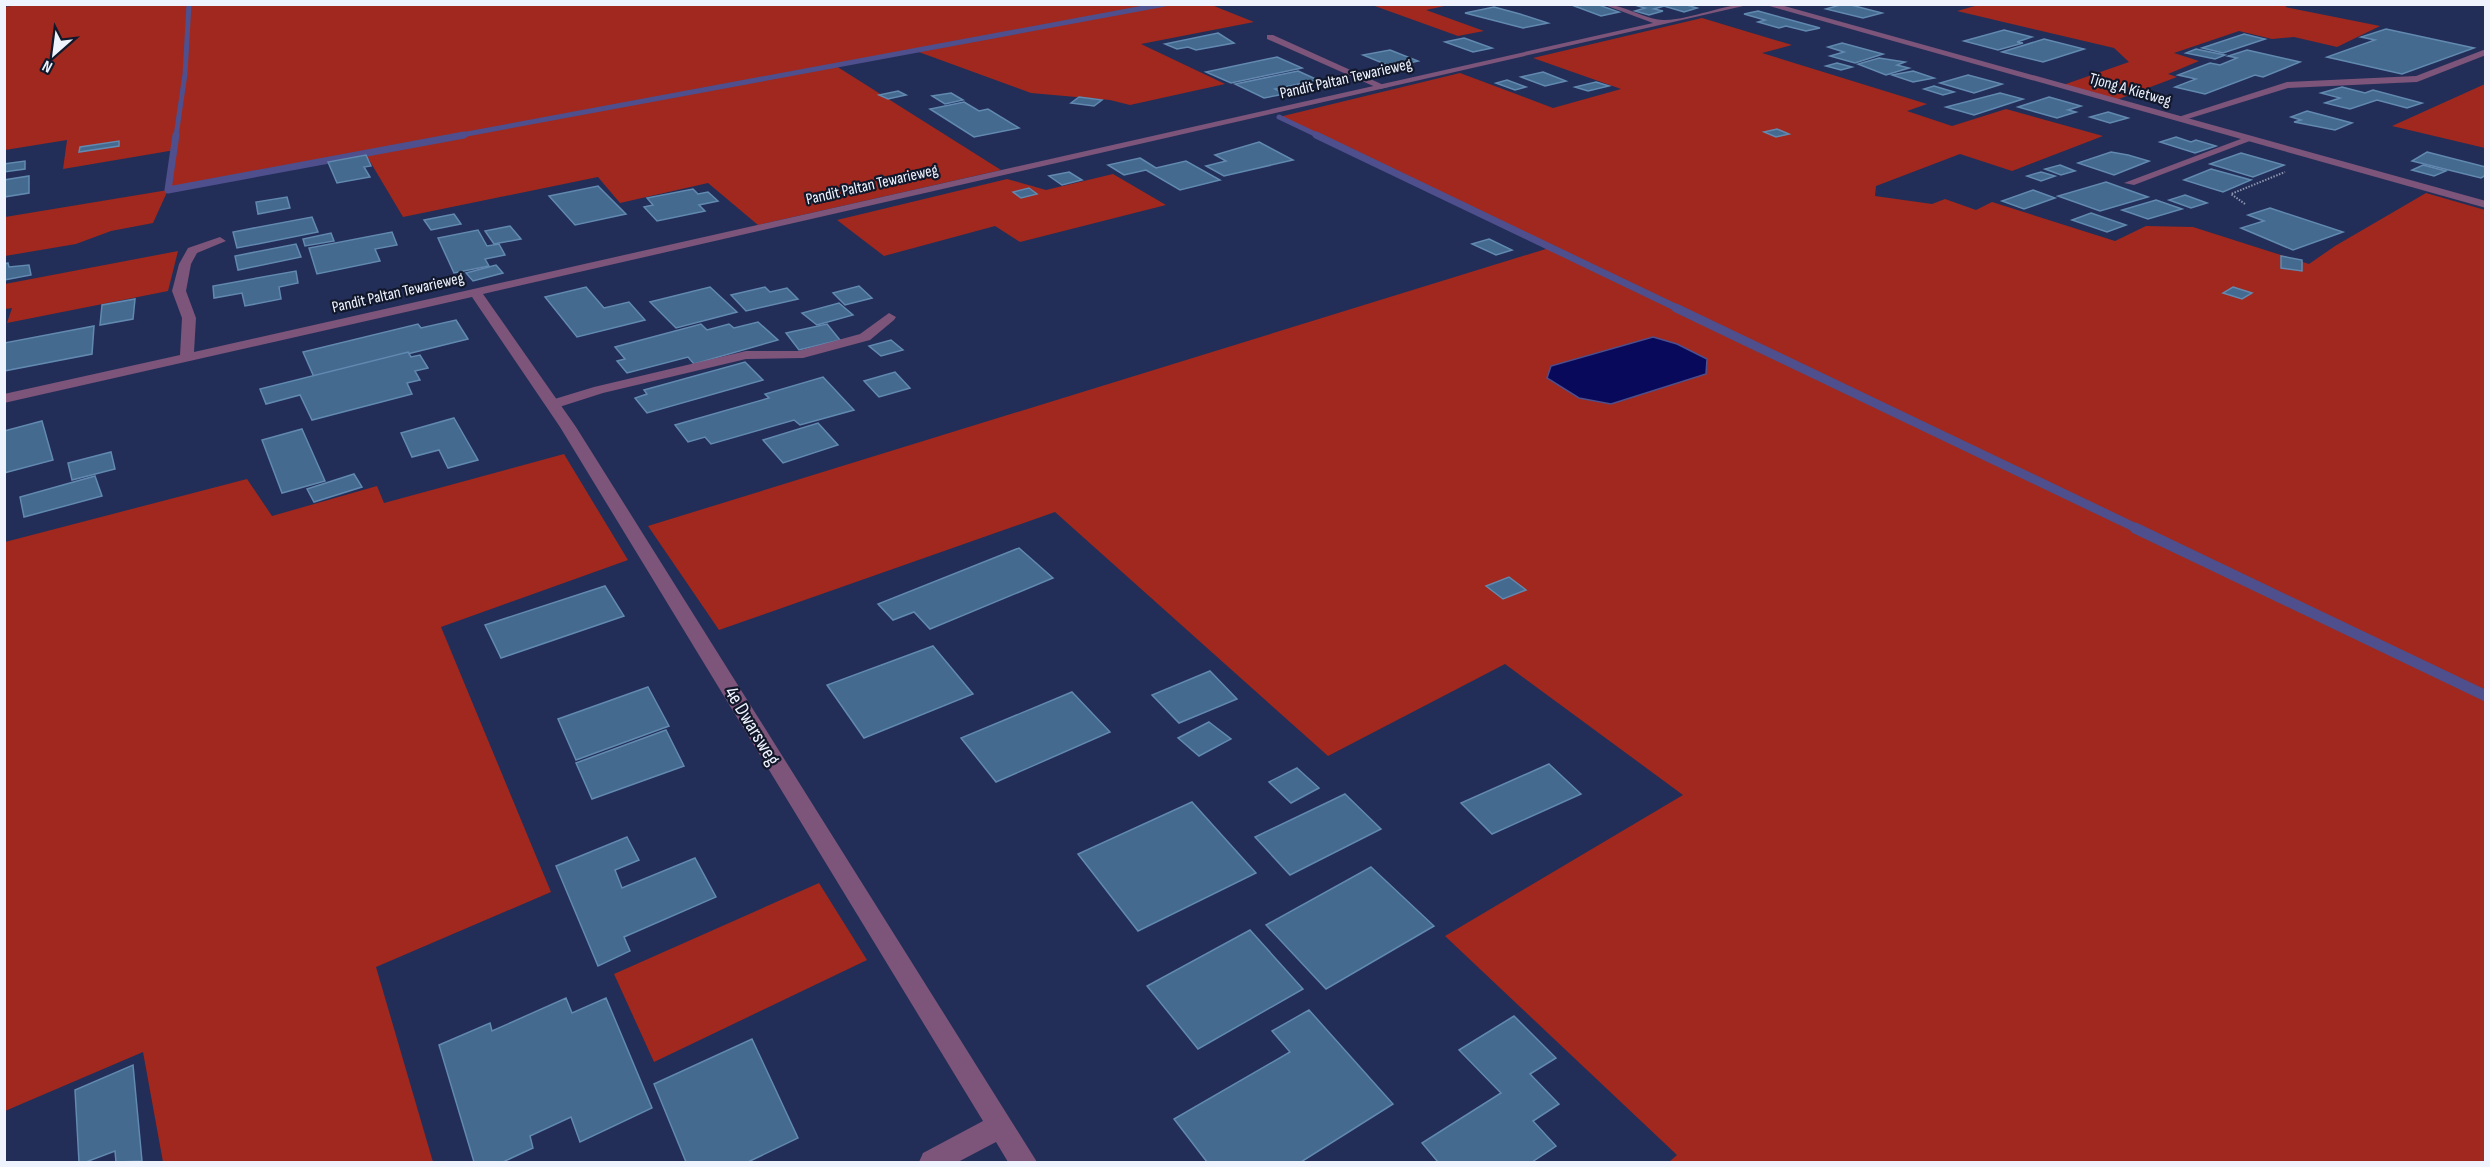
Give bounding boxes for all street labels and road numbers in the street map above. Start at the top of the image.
street label: Pandit Paltan Tewarieweg [1278,55,1414,103]
street label: Tjong A Kietweg [2087,69,2173,111]
street label: Pandit Paltan Tewarieweg [804,161,940,209]
street label: Pandit Paltan Tewarieweg [330,269,466,317]
street label: 4e Dwarsweg [719,682,785,770]

